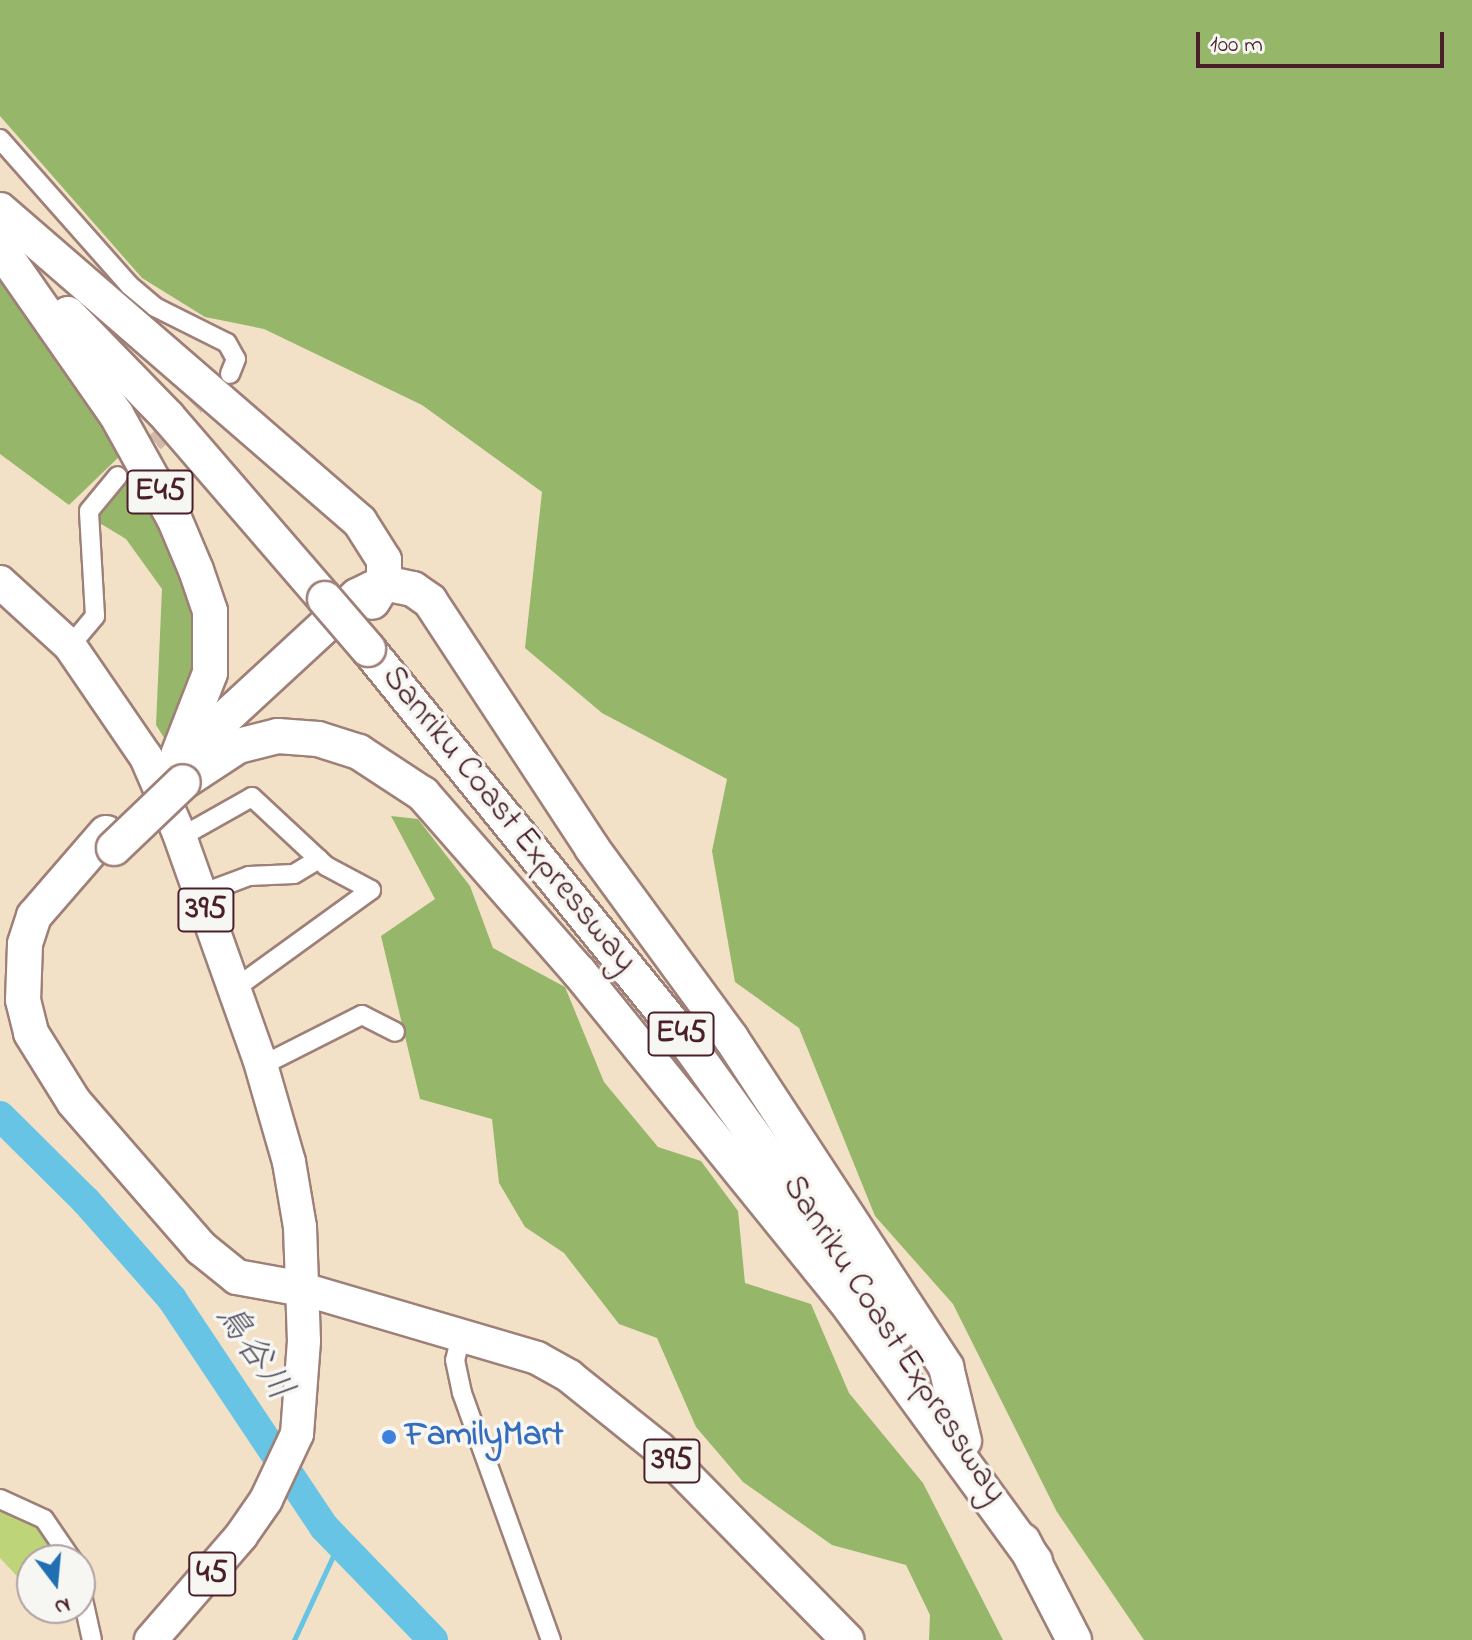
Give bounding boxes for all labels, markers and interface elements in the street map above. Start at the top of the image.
scale bar [1200,16,1448,66]
text: 100 m [1210,28,1263,63]
road number: E45 [126,464,194,520]
street label: Sanriku Coast Expressway [372,659,644,981]
road number: 395 [176,882,236,938]
road number: E45 [647,1006,715,1062]
street label: Sanriku Coast Expressway [772,1168,1014,1512]
water label: 鳥谷川 [205,1296,301,1410]
place label: FamilyMart [405,1417,563,1457]
marker: FamilyMart [380,1428,398,1446]
road number: 395 [642,1433,702,1489]
north arrow [16,1544,96,1624]
road number: 45 [188,1546,236,1602]
text: N [51,1588,74,1623]

